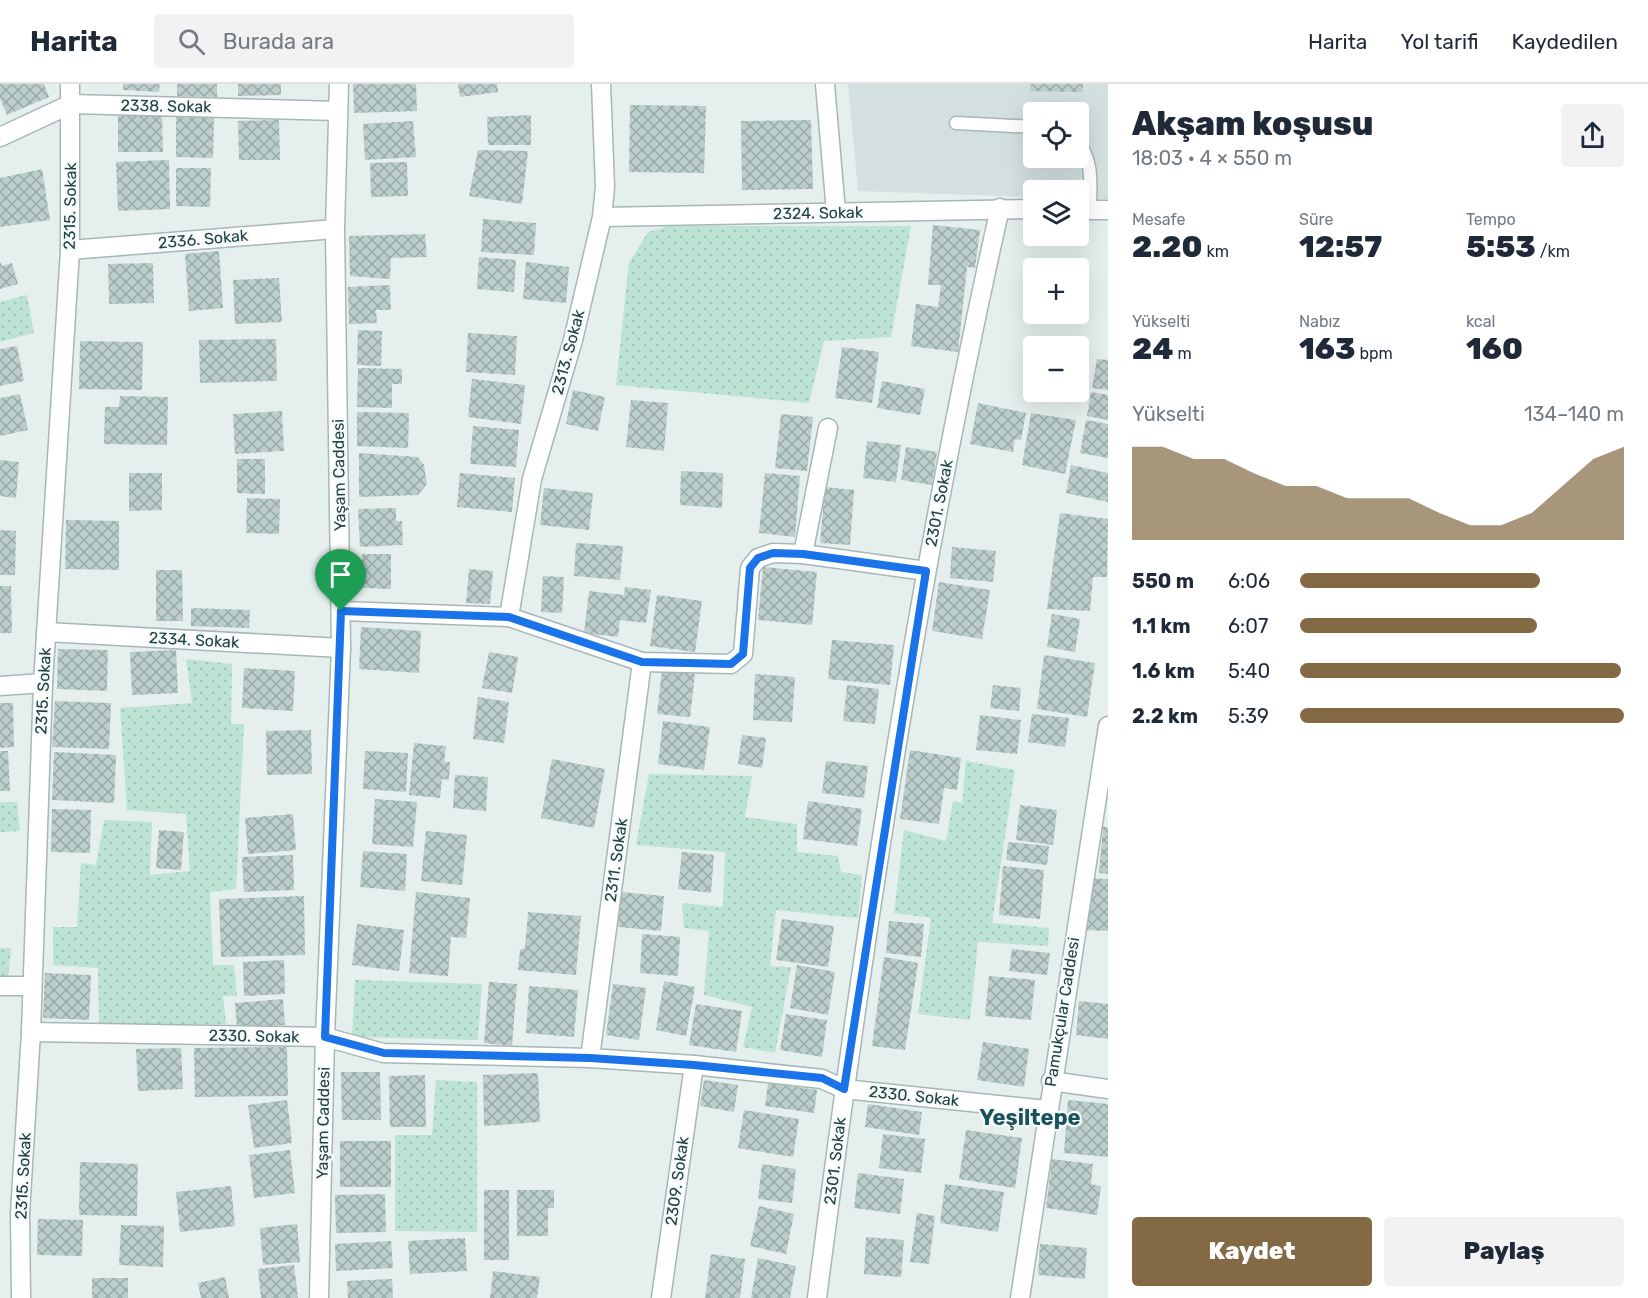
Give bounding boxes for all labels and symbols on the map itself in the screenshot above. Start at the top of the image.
street label: 2338. Sokak [120,96,212,116]
street label: 2315. Sokak [60,162,80,250]
street label: 2324. Sokak [773,203,864,223]
street label: 2336. Sokak [157,226,250,252]
street label: 2313. Sokak [548,307,589,397]
street label: Yaşam Caddesi [329,419,349,531]
street label: 2301. Sokak [921,457,957,548]
pin [315,549,366,611]
street label: 2334. Sokak [148,628,240,652]
street label: 2315. Sokak [31,646,55,735]
street label: 2311. Sokak [601,816,631,903]
street label: Pamukçular Caddesi [1041,936,1083,1088]
street label: 2330. Sokak [208,1026,300,1046]
street label: Yaşam Caddesi [313,1067,333,1179]
street label: 2330. Sokak [868,1082,961,1110]
district label: Yeşiltepe [979,1104,1081,1131]
street label: 2301. Sokak [820,1115,850,1206]
street label: 2315. Sokak [11,1131,35,1220]
street label: 2309. Sokak [661,1134,693,1227]

